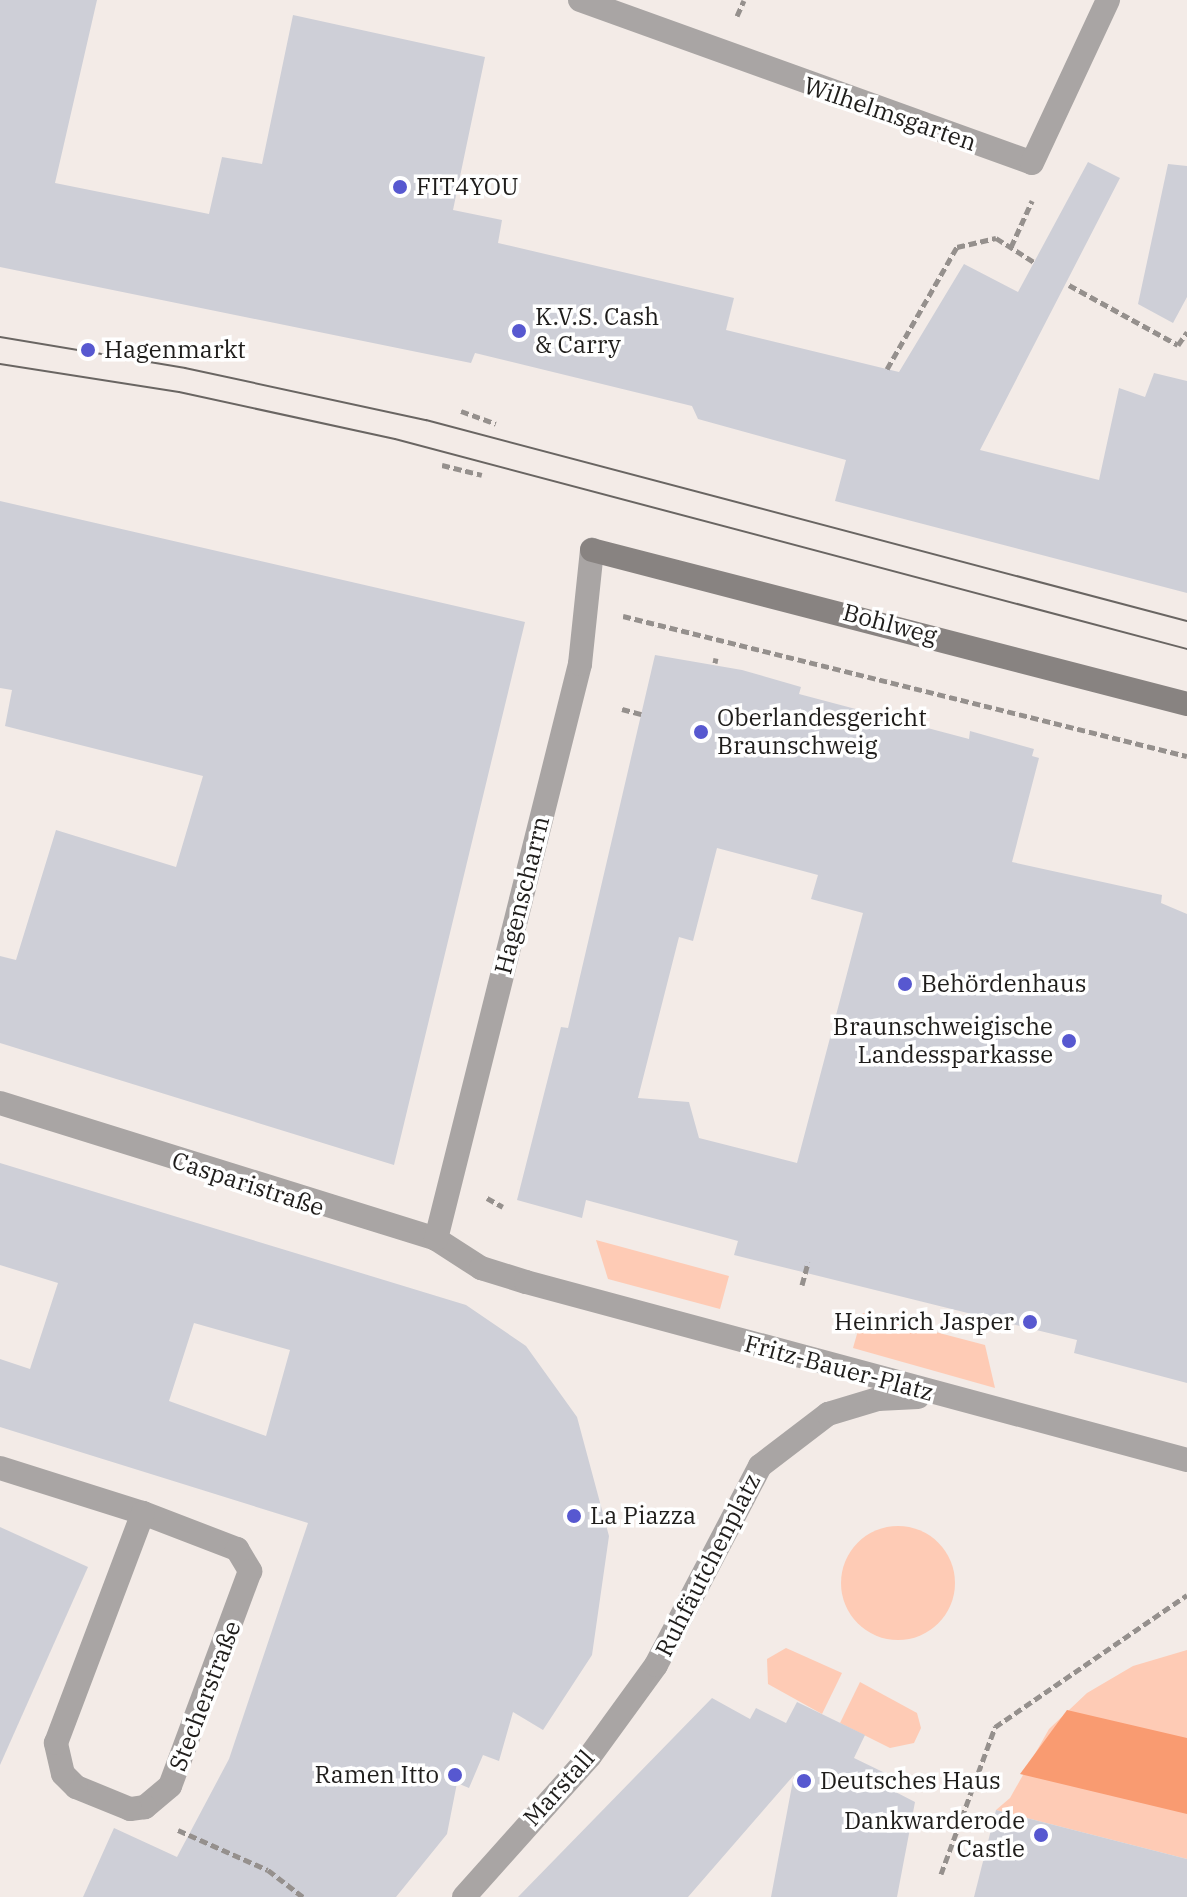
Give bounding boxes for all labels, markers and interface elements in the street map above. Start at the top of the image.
street label: Wilhelmsgarten [800,71,980,157]
place label: FIT4YOU [416,173,519,201]
marker: FIT4YOU [391,178,409,196]
place label: K.V.S. Cash & Carry [535,303,659,359]
marker: K.V.S. Cash & Carry [510,322,528,340]
place label: Hagenmarkt [104,336,246,364]
marker: Hagenmarkt [79,341,97,359]
street label: Bohlweg [840,598,940,650]
place label: Oberlandesgericht Braunschweig [717,704,927,760]
marker: Oberlandesgericht Braunschweig [692,723,710,741]
street label: Hagenscharrn [488,813,556,977]
place label: Behördenhaus [921,970,1086,998]
marker: Behördenhaus [896,975,914,993]
place label: Braunschweigische Landessparkasse [833,1013,1053,1069]
marker: Braunschweigische Landessparkasse [1060,1032,1078,1050]
street label: Casparistraße [168,1146,328,1222]
place label: Heinrich Jasper [834,1308,1014,1336]
marker: Heinrich Jasper [1021,1313,1039,1331]
street label: Fritz-Bauer-Platz [741,1329,937,1407]
street label: Ruhfäutchenplatz [649,1469,767,1661]
place label: La Piazza [590,1502,696,1530]
marker: La Piazza [565,1507,583,1525]
street label: Stecherstraße [163,1617,247,1775]
street label: Marstall [517,1744,601,1832]
place label: Ramen Itto [315,1761,439,1789]
marker: Ramen Itto [446,1766,464,1784]
place label: Deutsches Haus [820,1767,1001,1795]
marker: Deutsches Haus [795,1772,813,1790]
place label: Dankwarderode Castle [844,1807,1025,1863]
marker: Dankwarderode Castle [1032,1826,1050,1844]

